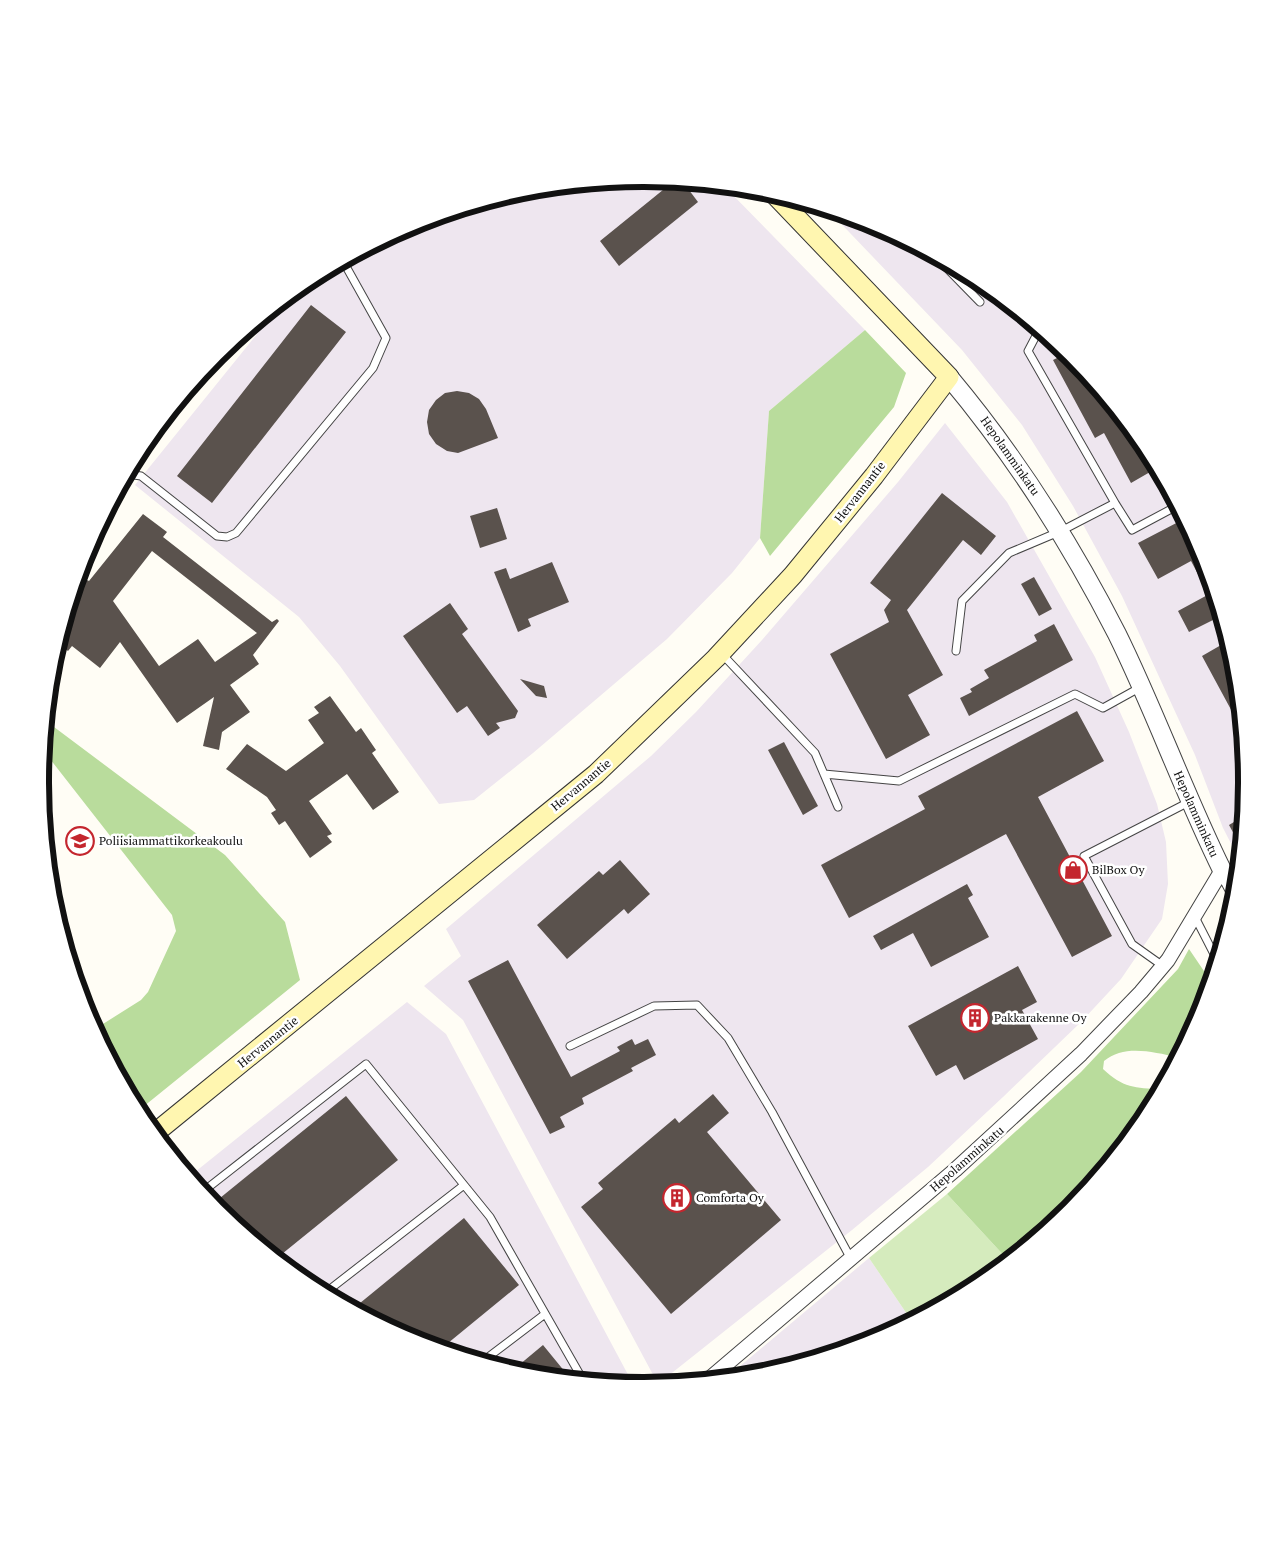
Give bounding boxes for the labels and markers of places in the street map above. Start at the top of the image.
school or university icon: Poliisiammattikorkeakoulu [65,826,95,856]
place label: Poliisiammattikorkeakoulu [99,833,243,848]
shop icon: BilBox Oy [1058,855,1088,885]
place label: BilBox Oy [1092,862,1146,877]
building icon: Pakkarakenne Oy [960,1003,990,1033]
place label: Pakkarakenne Oy [994,1010,1087,1025]
building icon: Comforta Oy [662,1183,692,1213]
place label: Comforta Oy [696,1190,765,1205]

